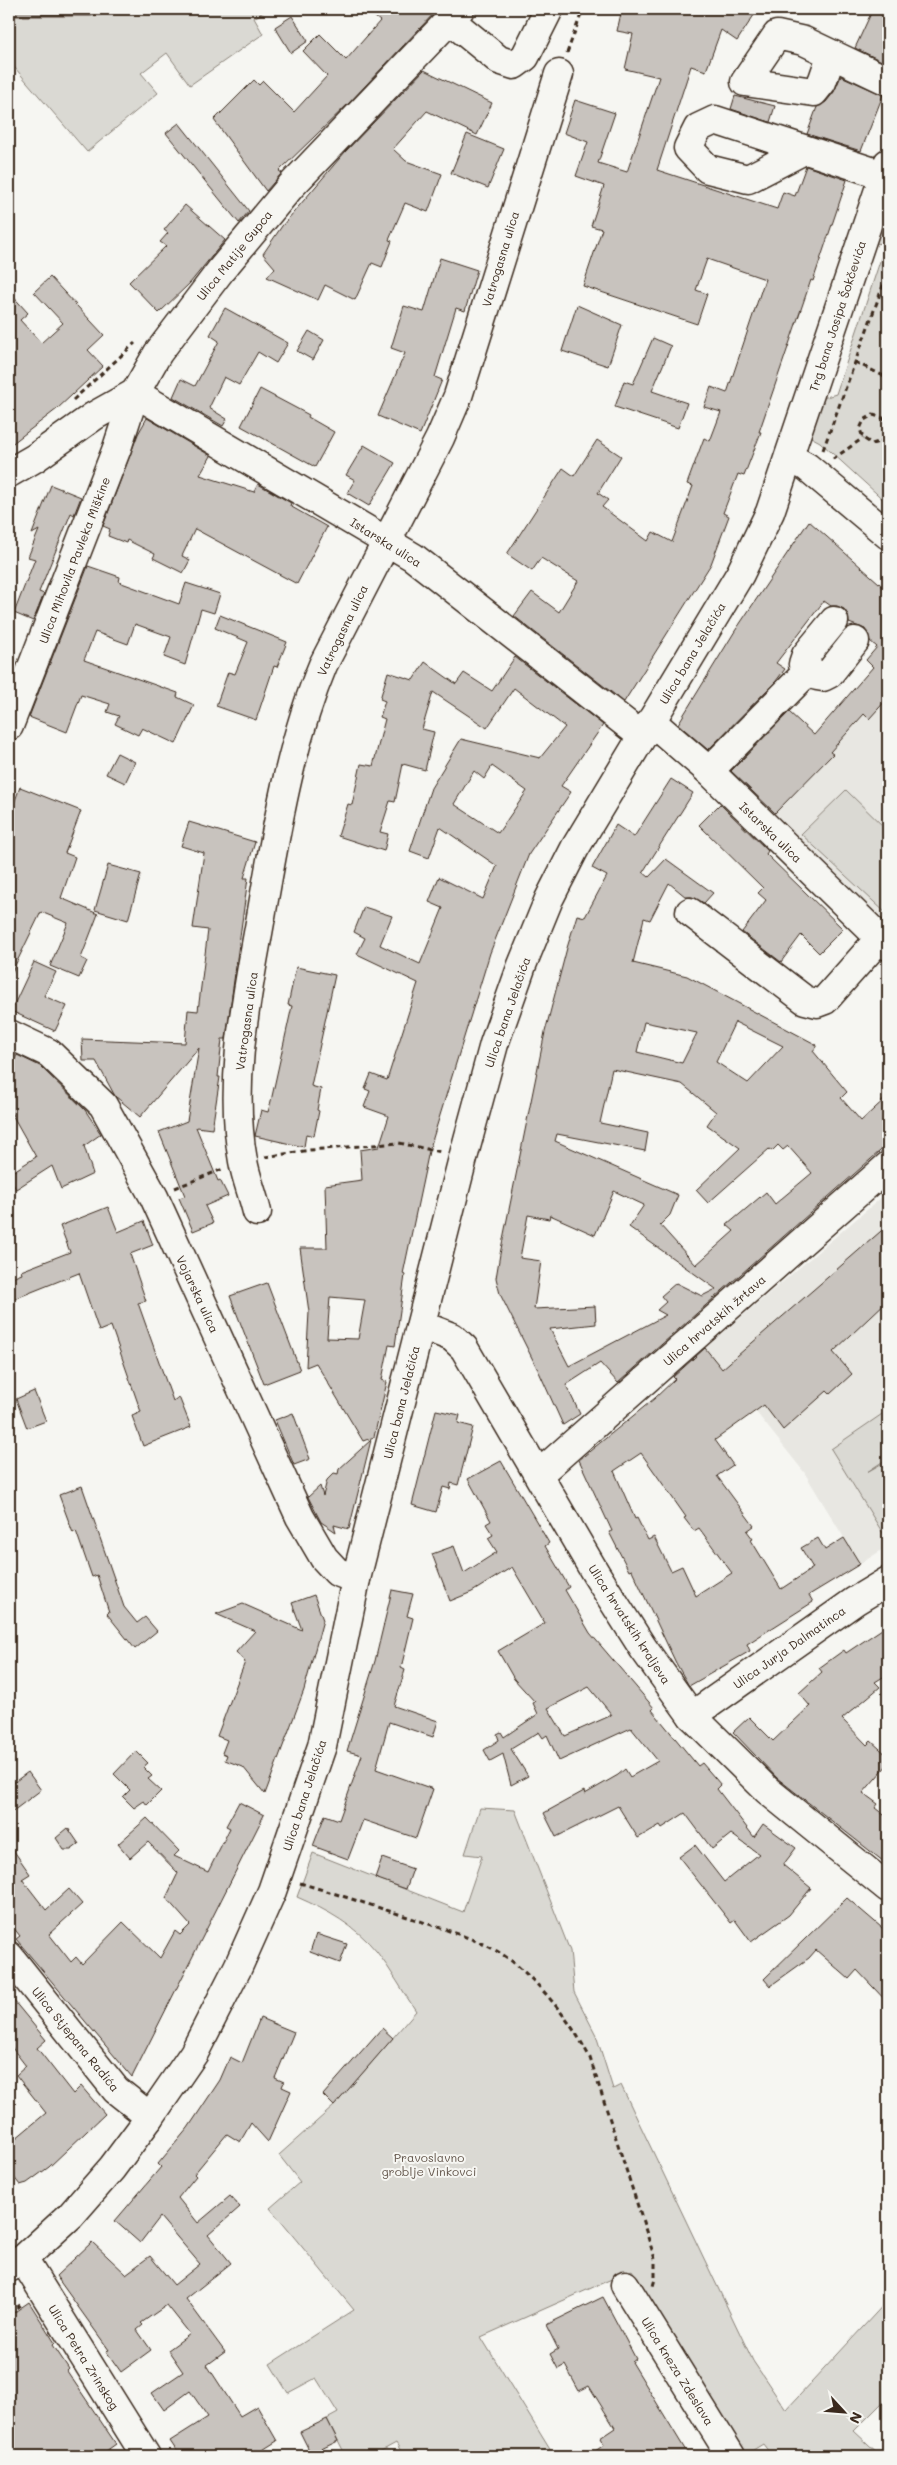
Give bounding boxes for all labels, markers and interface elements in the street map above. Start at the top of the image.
street label: Ulica Matije Gupca [193,207,275,303]
street label: Vatrogasna ulica [478,209,522,309]
street label: Trg bana Josipa Šokčevića [805,238,869,394]
street label: Ulica Mihovila Pavleka Miškine [35,475,113,645]
street label: Istarska ulica [347,514,425,570]
street label: Vatrogasna ulica [313,582,371,678]
street label: Ulica bana Jelačića [655,599,729,707]
street label: Istarska ulica [736,798,806,866]
street label: Ulica bana Jelačića [481,955,533,1069]
street label: Vatrogasna ulica [231,971,261,1071]
street label: Vojarska ulica [173,1253,223,1335]
street label: Ulica hrvatskih žrtava [659,1271,769,1369]
street label: Ulica bana Jelačića [379,1344,423,1460]
street label: Ulica hrvatskih kraljeva [585,1561,675,1687]
street label: Ulica Jurja Dalmatinca [730,1602,848,1692]
street label: Ulica bana Jelačića [278,1737,330,1853]
street label: Ulica Stjepana Radića [29,1983,123,2095]
park label: Pravoslavno groblje Vinkovci [382,2149,476,2179]
street label: Ulica Petra Zrinskog [45,2301,123,2413]
street label: Ulica kneza Zdeslava [638,2314,718,2428]
north arrow [820,2388,870,2438]
text: N [845,2409,867,2427]

